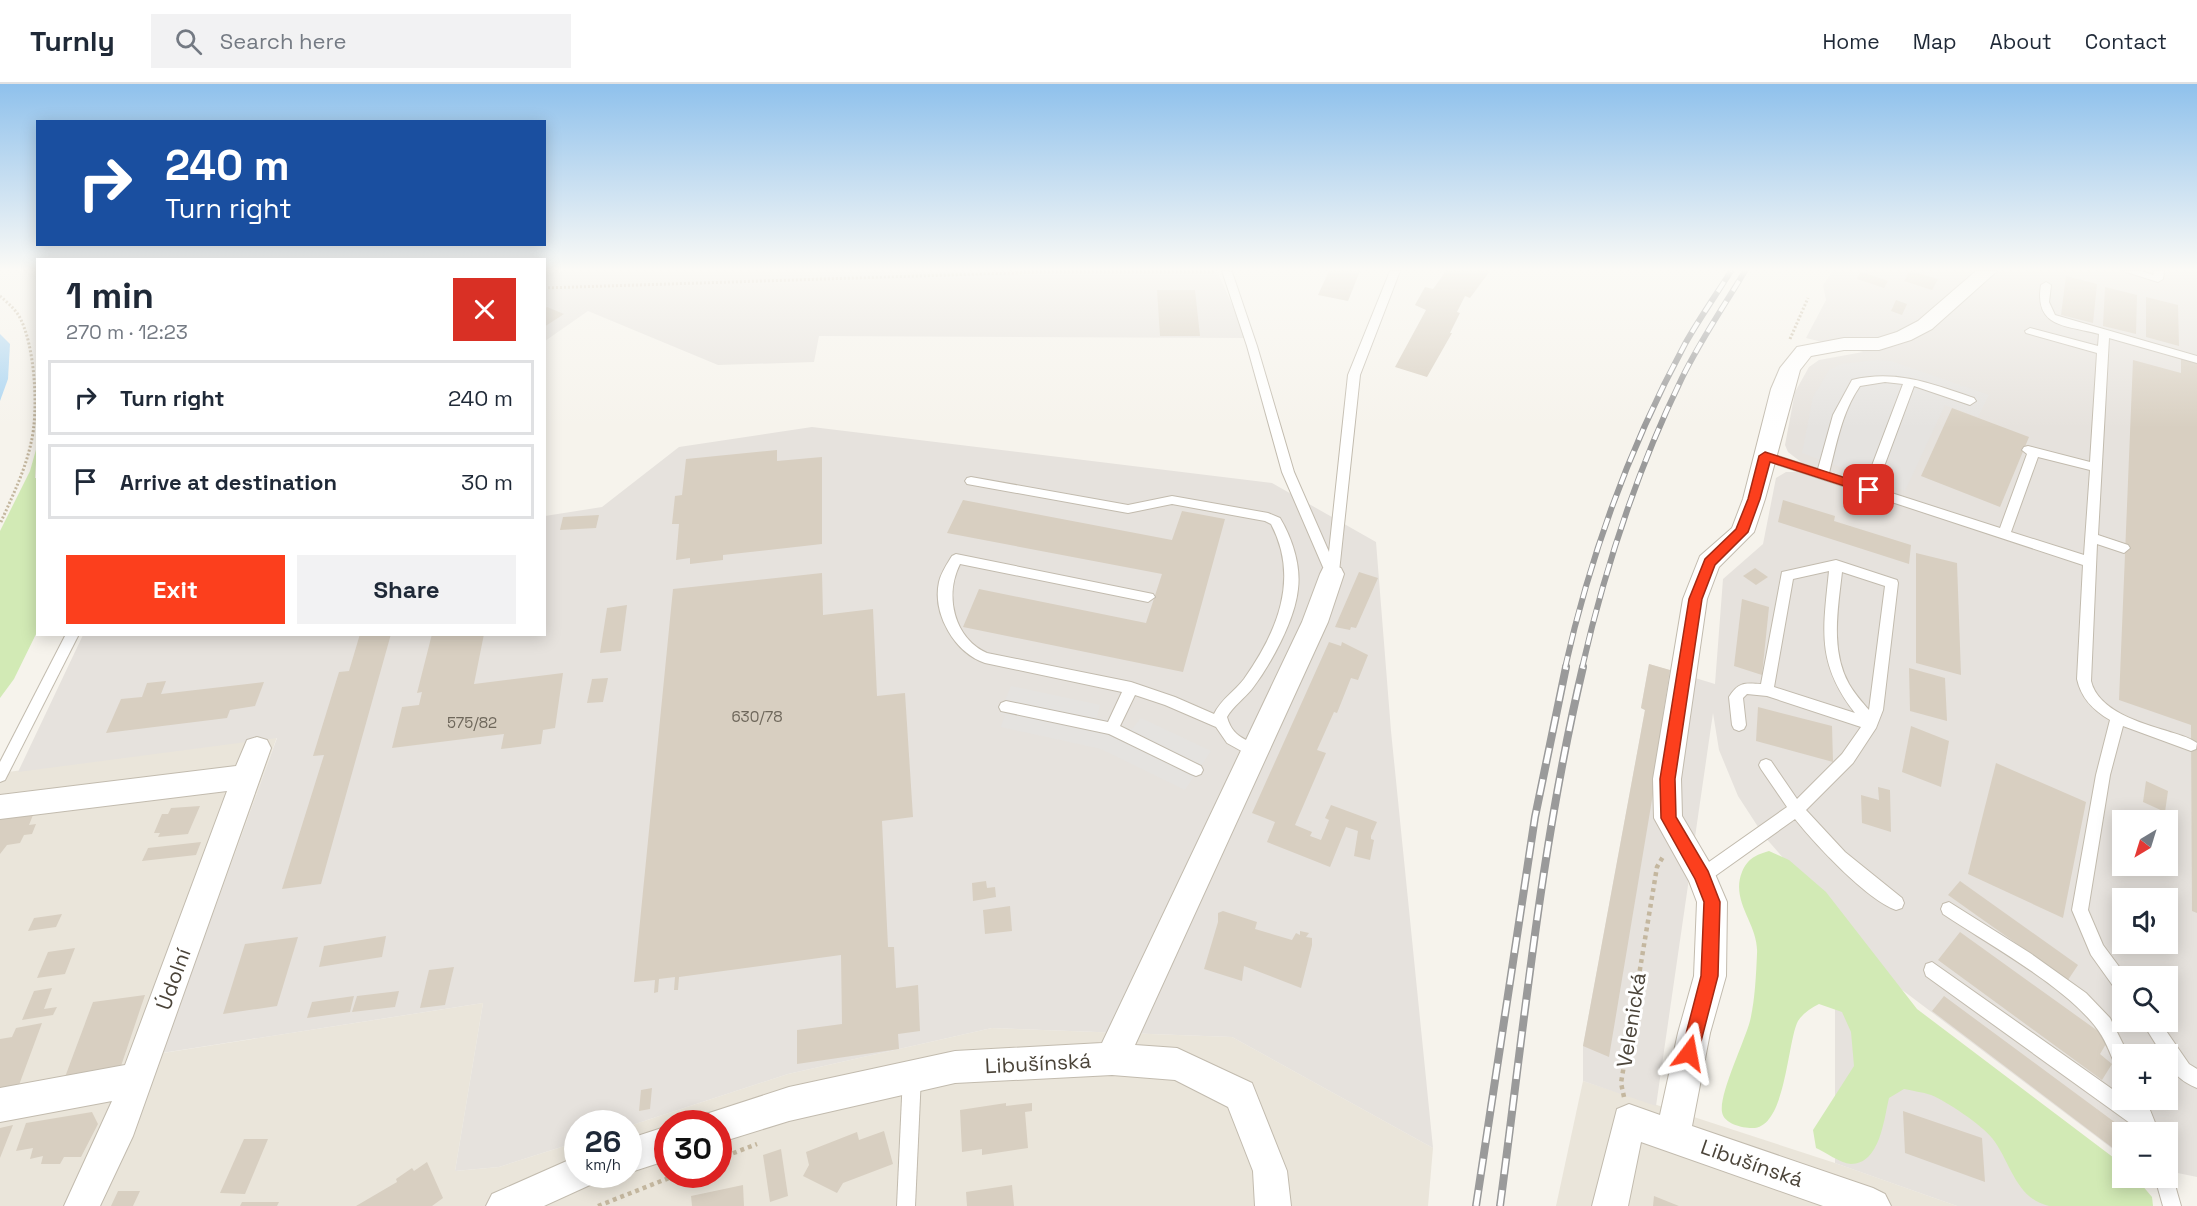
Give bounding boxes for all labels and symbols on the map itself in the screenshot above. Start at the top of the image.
pin [1843,464,1894,515]
house number: 630/78 [731,707,783,726]
house number: 575/82 [447,713,497,732]
north arrow [2112,810,2178,876]
street label: Údolní [149,944,197,1014]
street label: Velenická [1610,971,1652,1069]
position arrow [1657,1021,1721,1085]
street label: Libušínská [984,1047,1092,1079]
speed limit sign: 30 [654,1110,732,1188]
street label: Libušínská [1697,1133,1807,1193]

